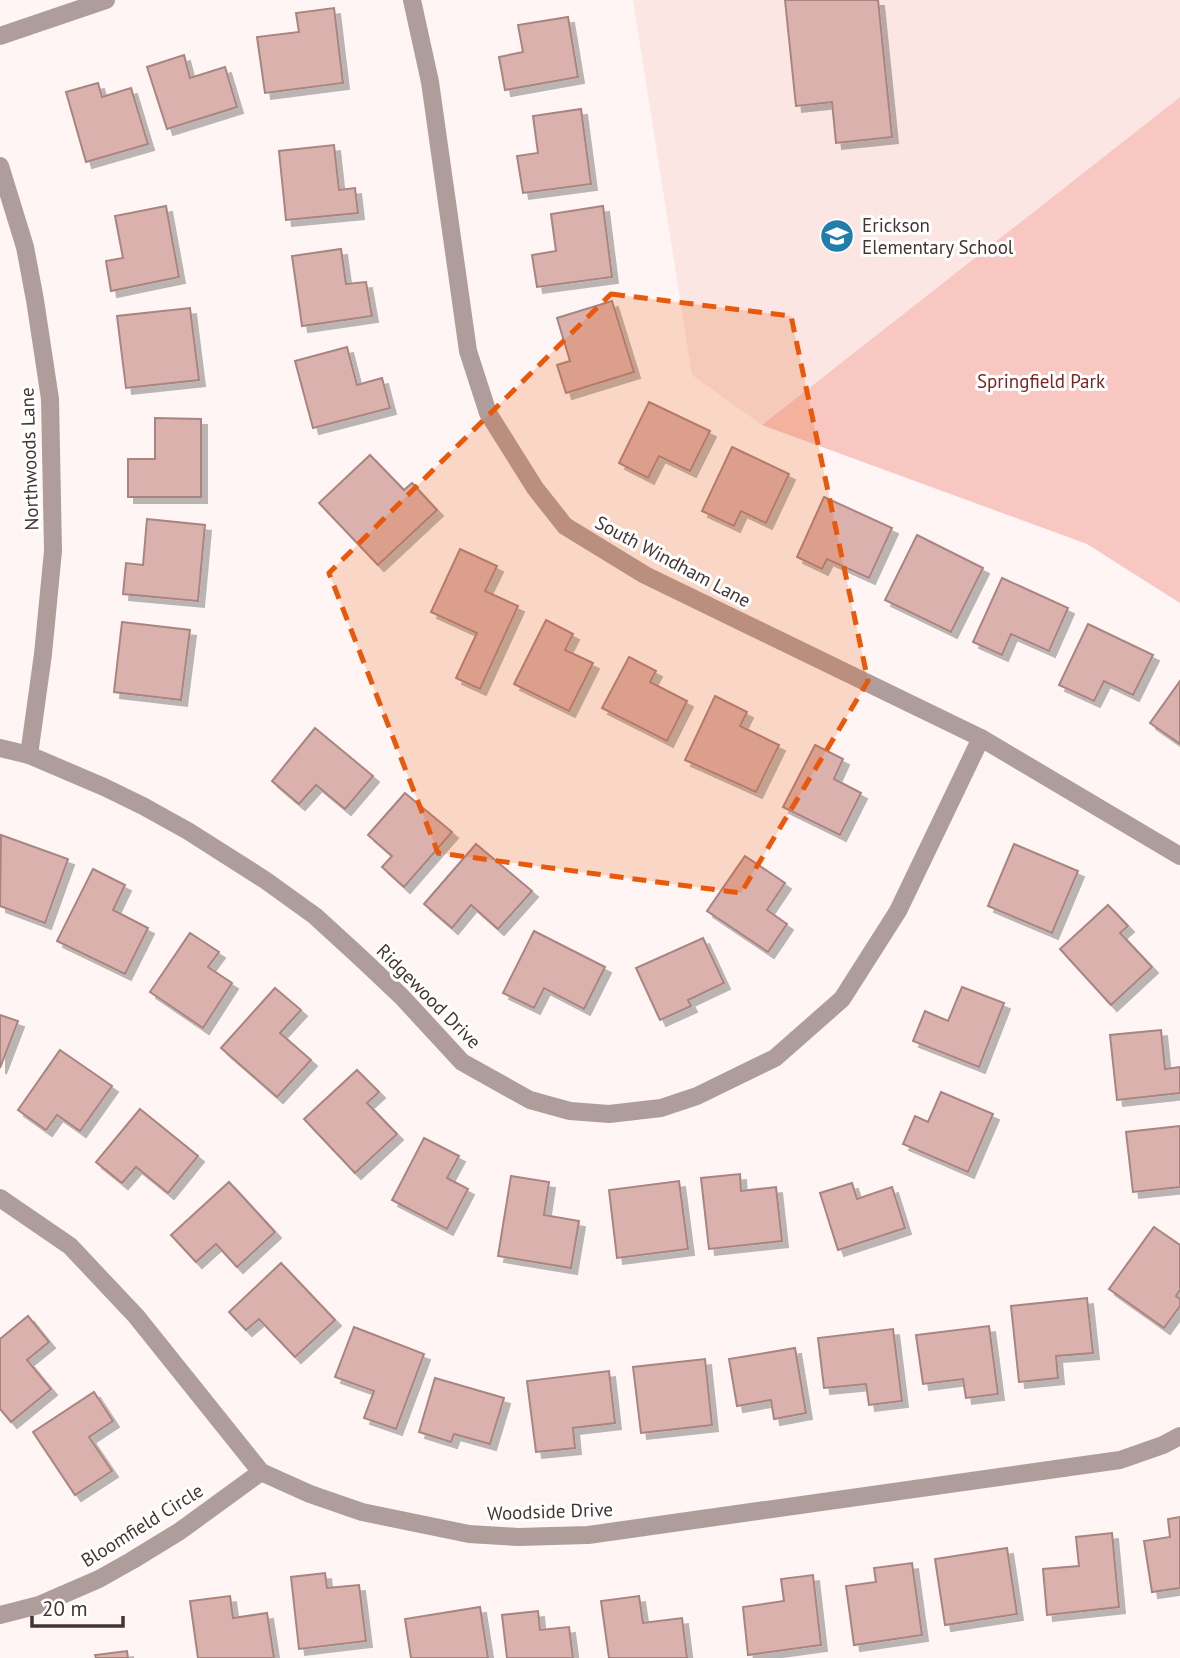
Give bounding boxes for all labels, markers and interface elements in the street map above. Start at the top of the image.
place label: Erickson Elementary School [862,213,1014,259]
school or university icon: Erickson Elementary School [818,217,856,255]
park label: Springfield Park [977,369,1105,393]
street label: Northwoods Lane [15,387,43,531]
street label: South Windham Lane [591,510,755,612]
street label: Ridgewood Drive [372,939,486,1053]
street label: Bloomfield Circle [77,1478,207,1572]
street label: Woodside Drive [487,1497,613,1525]
scale bar [32,1584,122,1628]
text: 20 m [42,1595,88,1622]

